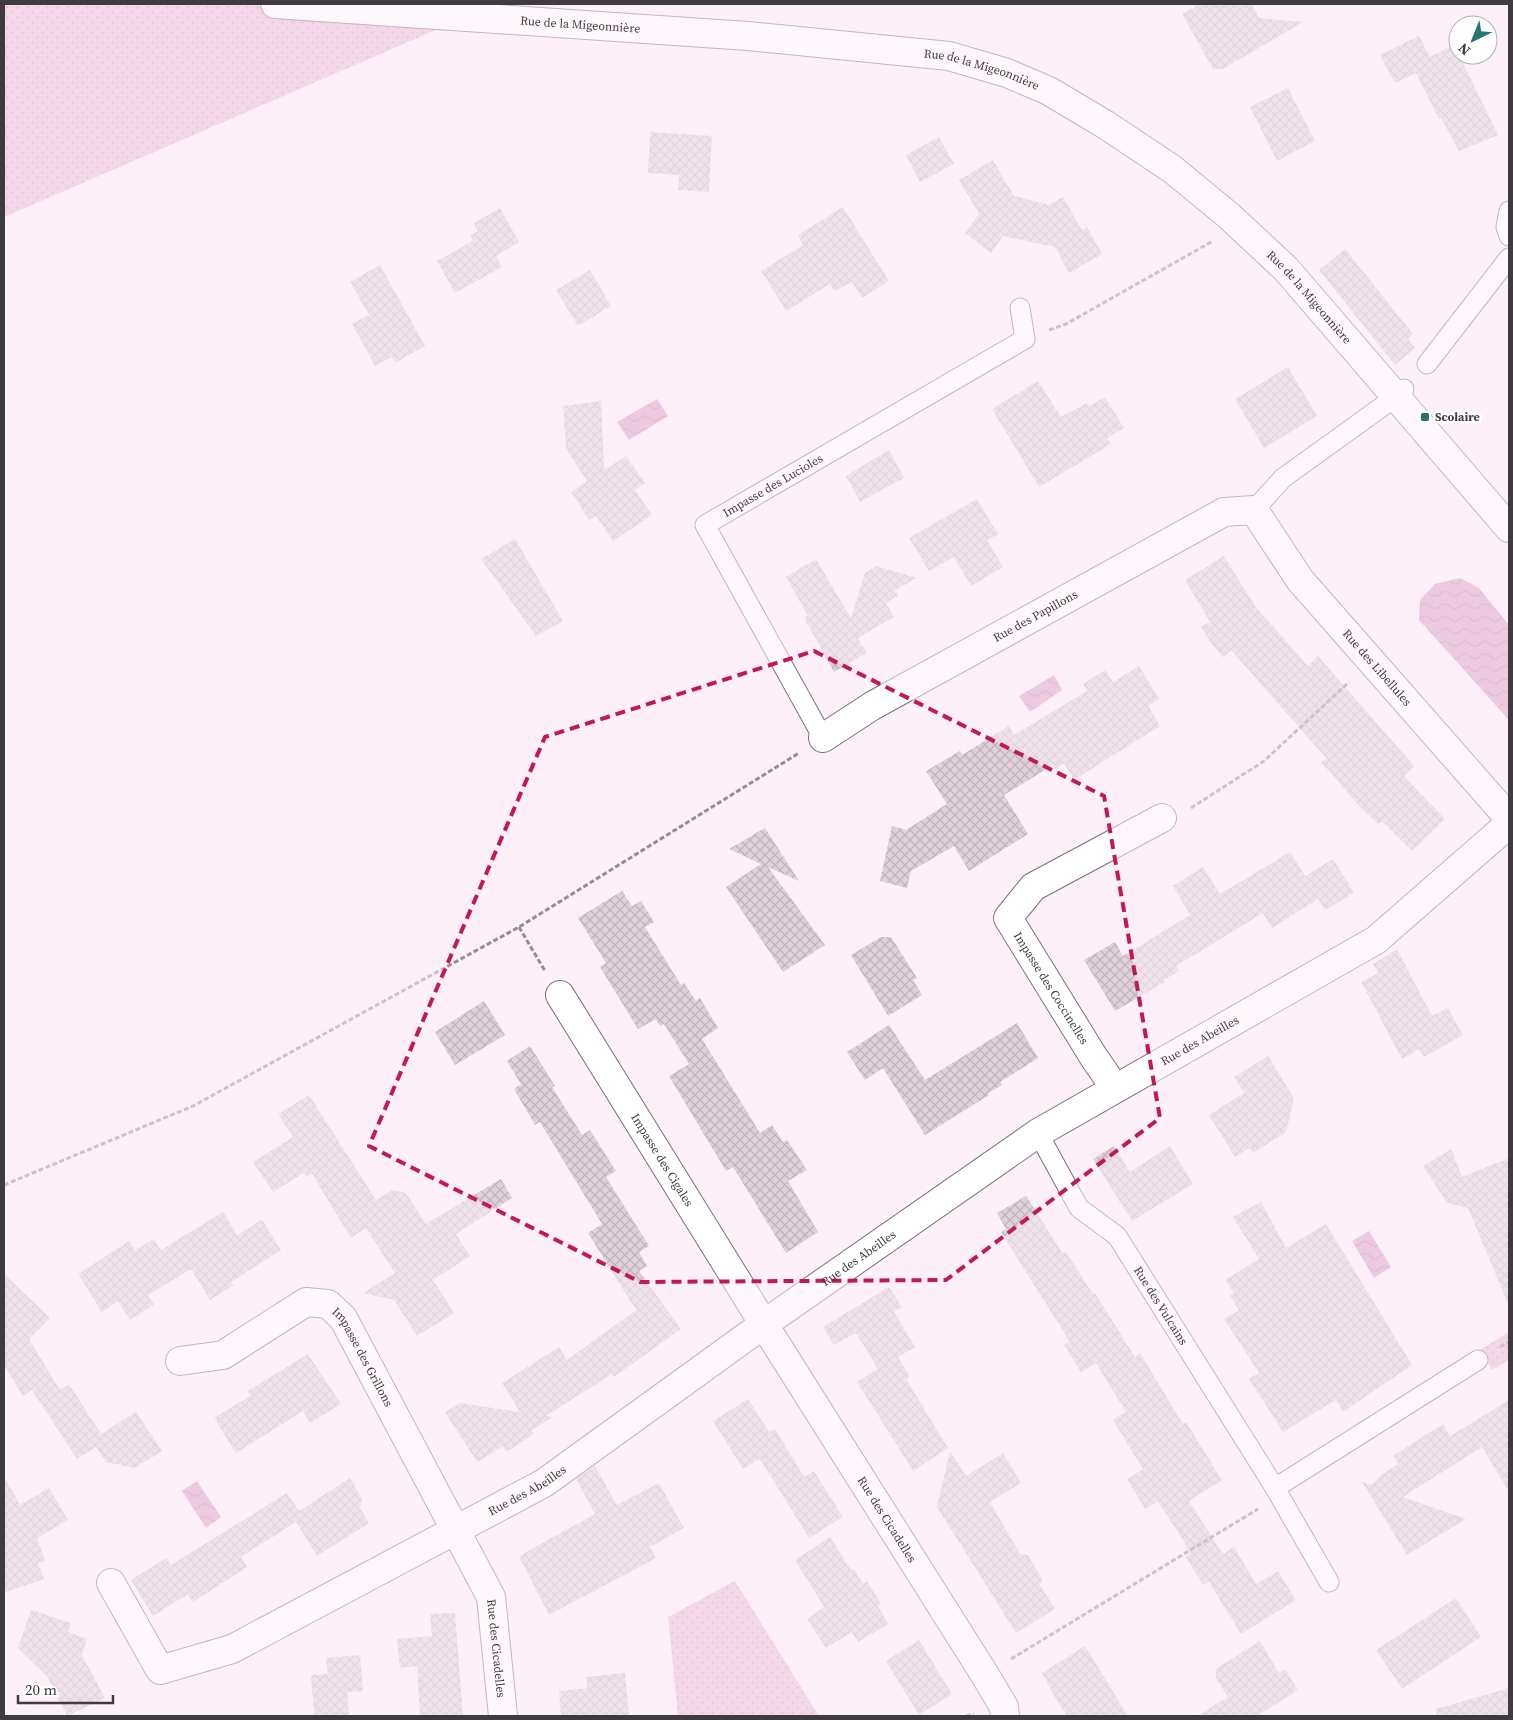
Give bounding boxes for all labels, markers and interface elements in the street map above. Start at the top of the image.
street label: Rue de la Migeonnière [520,13,641,37]
north arrow [1448,15,1498,65]
text: N [1454,39,1475,60]
street label: Rue de la Migeonnière [923,46,1042,94]
street label: Rue de la Migeonnière [1263,247,1355,347]
place label: Scolaire [1435,409,1480,425]
marker: Scolaire [1419,411,1431,423]
street label: Impasse des Lucioles [720,450,826,521]
street label: Rue des Papillons [990,586,1080,646]
street label: Rue des Libellules [1339,626,1415,709]
street label: Impasse des Coccinelles [1010,929,1092,1047]
street label: Rue des Abeilles [1158,1012,1242,1069]
street label: Impasse des Cigales [627,1110,697,1210]
street label: Rue des Abeilles [818,1226,899,1290]
street label: Rue des Vulcains [1130,1263,1191,1348]
street label: Impasse des Grillons [329,1304,397,1409]
street label: Rue des Abeilles [485,1462,569,1519]
street label: Rue des Cicadelles [854,1473,920,1566]
street label: Rue des Cicadelles [483,1598,509,1698]
scale bar [18,1672,112,1704]
text: 20 m [25,1679,57,1700]

